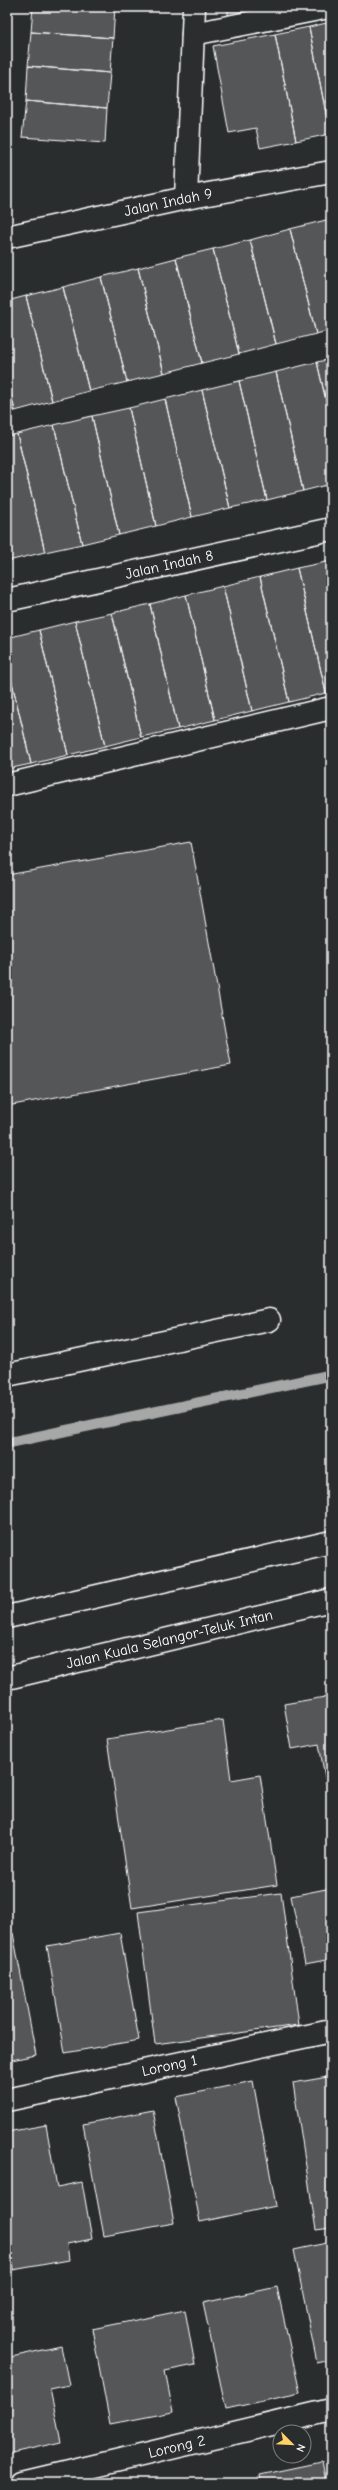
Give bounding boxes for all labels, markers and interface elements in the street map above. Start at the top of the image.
street label: Jalan Indah 9 [122,184,214,220]
street label: Jalan Indah 8 [123,546,215,583]
street label: Jalan Kuala Selangor-Teluk Intan [64,1605,274,1672]
street label: Lorong 1 [140,2051,199,2080]
north arrow [272,2424,312,2464]
street label: Lorong 2 [146,2431,207,2462]
text: N [293,2442,308,2454]

